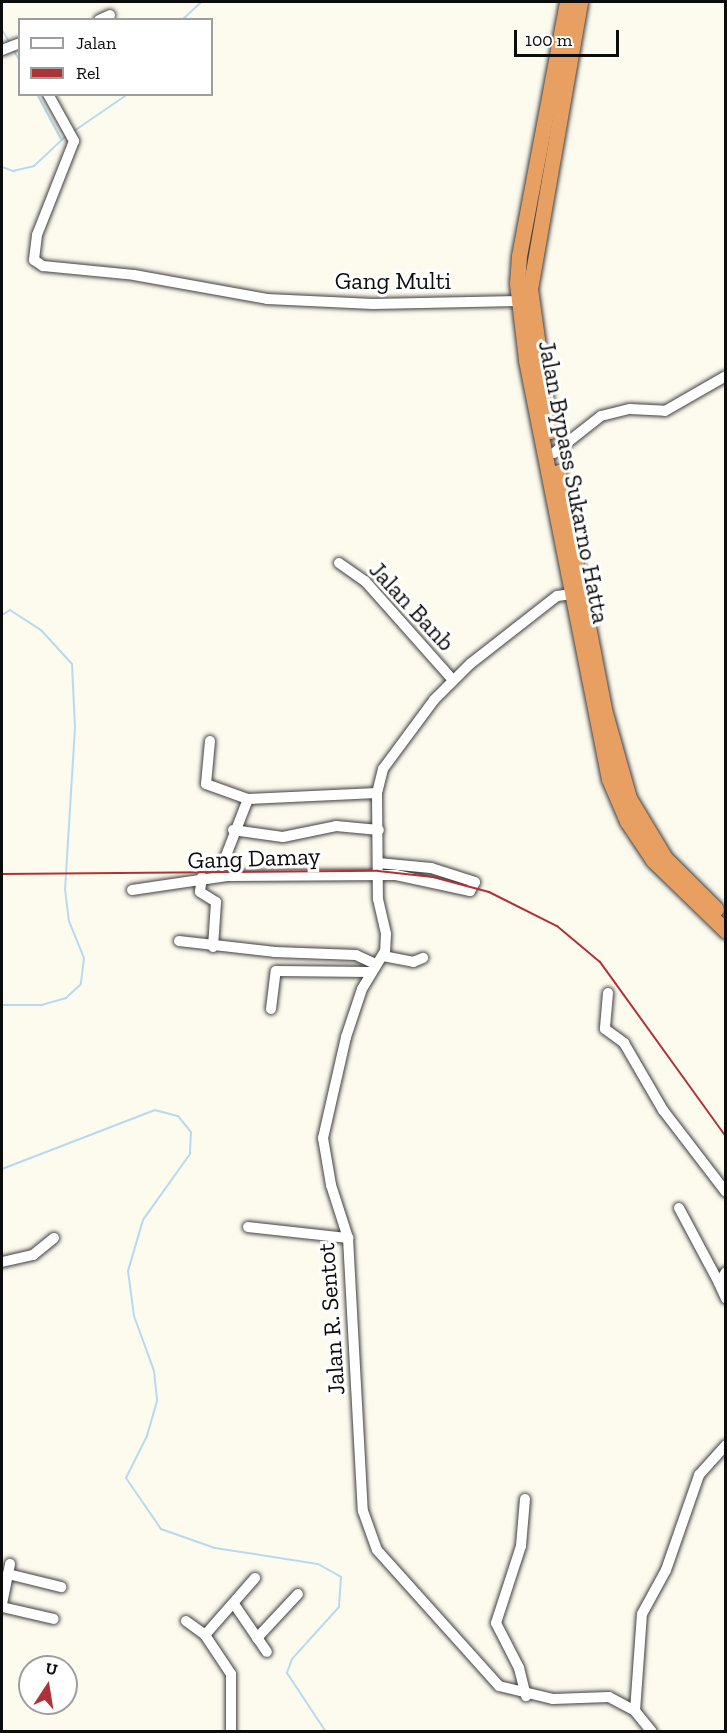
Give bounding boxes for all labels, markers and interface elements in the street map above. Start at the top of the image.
legend [18,18,213,96]
scale bar [517,18,622,56]
text: 100 m [525,29,572,51]
text: Jalan [76,32,116,54]
text: Rel [76,62,100,84]
street label: Gang Multi [335,267,451,295]
street label: Jalan Bypass Sukarno Hatta [532,338,616,626]
street label: Jalan Banb [363,555,461,657]
street label: Gang Damay [187,841,321,875]
street label: Jalan R. Sentot [311,1242,351,1396]
north arrow [18,1655,78,1715]
text: U [44,1658,59,1679]

